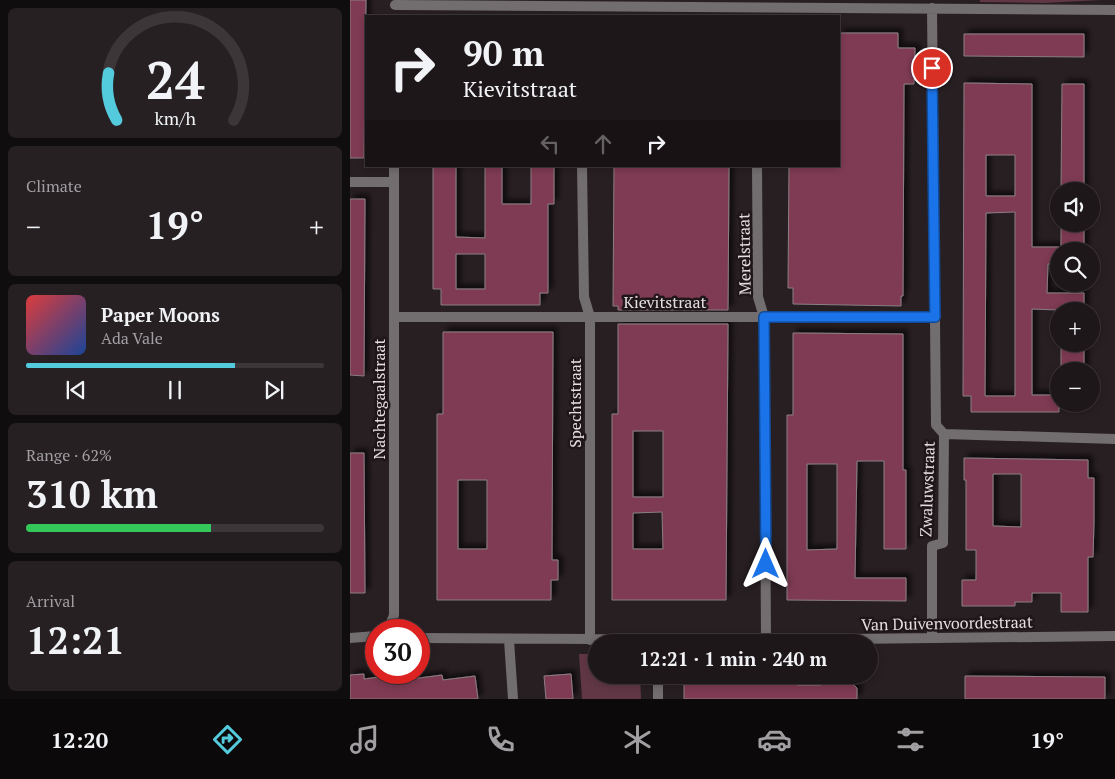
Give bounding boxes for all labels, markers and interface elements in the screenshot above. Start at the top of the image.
text: 90 m [463,30,544,76]
icon: right [380,35,445,100]
text: 24 [146,45,205,114]
pin [911,47,953,89]
icon: arrive [918,54,946,82]
text: Kievitstraat [463,74,577,103]
text: km/h [154,106,196,130]
icon: left [536,130,564,158]
icon: ahead [589,130,617,158]
icon: right [642,130,670,158]
text: Climate [26,175,82,197]
map controls [1050,182,1100,412]
button: sound [1050,182,1100,232]
text: 19° [146,200,204,250]
text: − [26,208,41,245]
text: + [309,208,324,245]
street label: Merelstraat [732,213,756,295]
button: search [1050,242,1100,292]
street label: Kievitstraat [624,291,706,313]
text: Paper Moons [101,302,220,327]
button: + [1050,302,1100,352]
text: Ada Vale [101,327,163,349]
street label: Nachtegaalstraat [368,338,390,460]
street label: Spechtstraat [564,358,586,448]
button: − [1050,362,1100,412]
icon: previous [62,376,90,404]
icon: pause [161,376,189,404]
icon: next [260,376,288,404]
street label: Zwaluwstraat [914,441,940,537]
text: Range · 62% [26,444,112,466]
text: 310 km [26,469,158,519]
position arrow [739,537,791,589]
text: Arrival [26,590,75,612]
street label: Van Duivenvoordestraat [861,611,1033,635]
text: 12:21 [26,615,125,665]
speed limit sign: 30 [365,619,430,684]
text: 12:21 · 1 min · 240 m [639,646,827,671]
icon: directions [210,722,245,757]
icon: music [347,722,382,757]
icon: phone [483,722,518,757]
icon: climate [620,722,655,757]
icon: car [757,722,792,757]
icon: filters [893,722,928,757]
text: 12:20 [51,725,108,754]
text: 19° [1030,725,1064,754]

